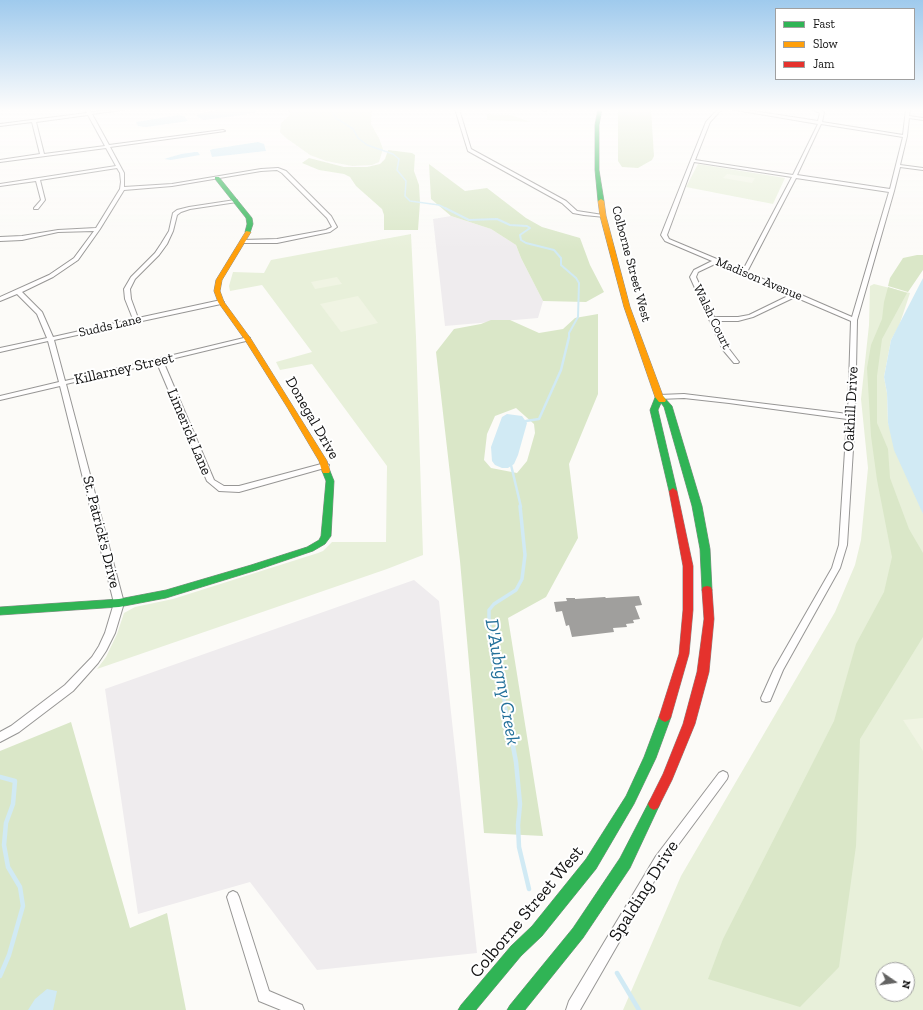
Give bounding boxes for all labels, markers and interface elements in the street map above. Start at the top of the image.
legend [775,8,915,80]
text: Fast [813,17,835,31]
text: Slow [813,37,838,51]
text: Jam [813,57,834,71]
street label: Colborne Street West [608,204,654,324]
street label: Madison Avenue [713,254,805,304]
street label: Walsh Court [690,282,734,352]
street label: Sudds Lane [77,311,143,341]
street label: Killarney Street [73,349,175,389]
street label: Oakhill Drive [840,366,862,452]
street label: Donegal Drive [281,374,343,462]
street label: Limerick Lane [163,386,215,478]
street label: St. Patrick's Drive [78,474,124,590]
water label: D'Aubigny Creek [480,617,524,747]
street label: Spalding Drive [604,837,684,945]
street label: Colborne Street West [466,842,588,982]
north arrow [875,962,915,1002]
text: N [899,979,913,990]

